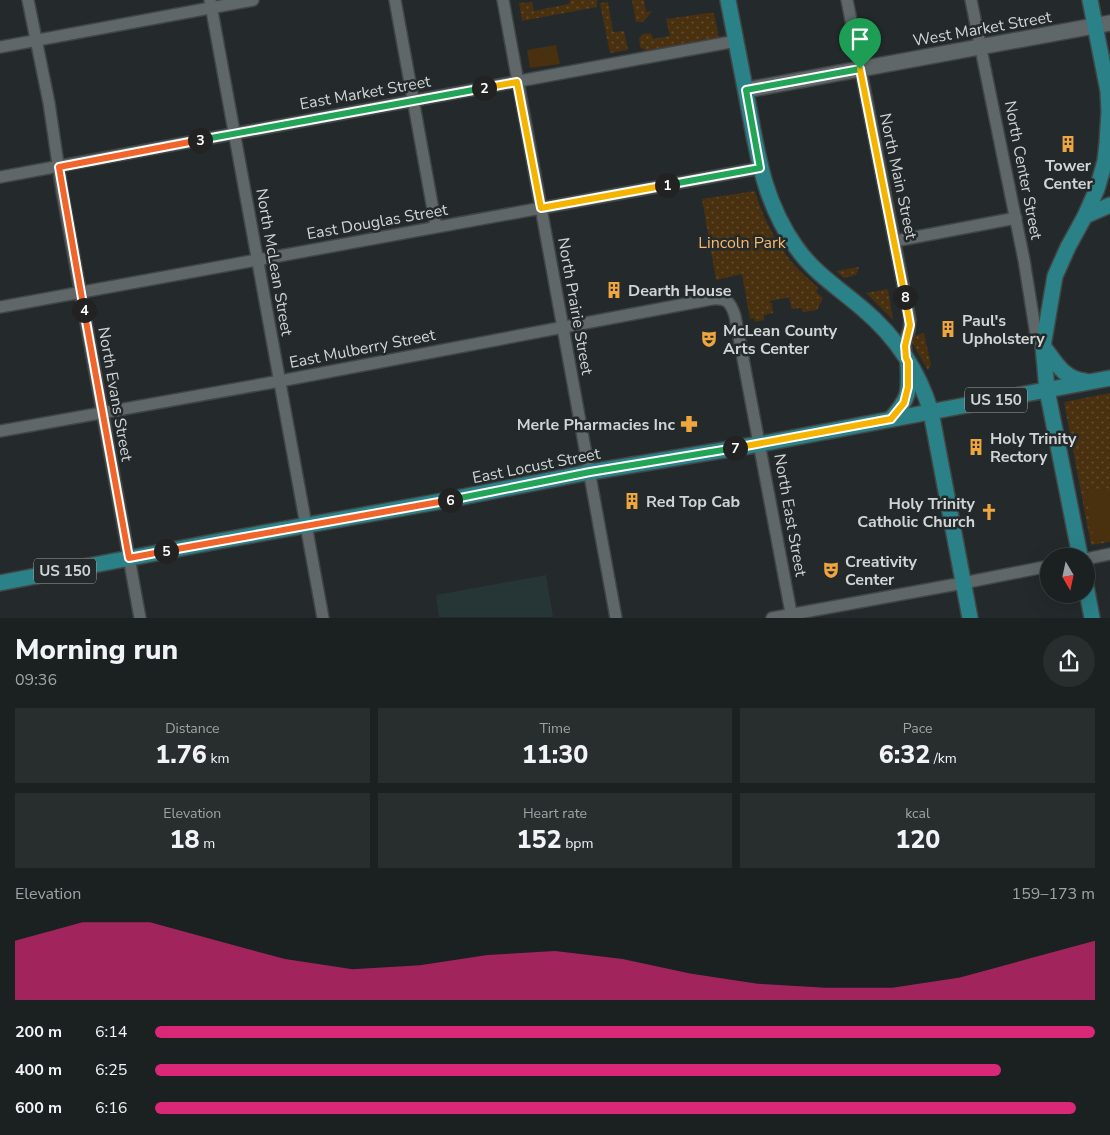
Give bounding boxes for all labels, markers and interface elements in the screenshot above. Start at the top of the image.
street label: West Market Street [911,6,1053,52]
pin [839,18,881,69]
icon: arrive [846,25,874,53]
street label: East Market Street [298,71,433,115]
pin: 2 [472,76,496,100]
text: 2 [480,79,489,98]
street label: North Center Street [999,99,1047,242]
street label: North Main Street [874,111,922,242]
pin: 3 [188,128,212,152]
text: 3 [196,131,205,150]
building icon: Tower Center [1058,134,1078,154]
place label: Tower Center [1043,155,1093,195]
pin: 1 [654,172,680,198]
text: 1 [663,176,672,195]
street label: North McLean Street [250,187,298,338]
street label: East Douglas Street [305,199,450,245]
park label: Lincoln Park [698,232,787,254]
street label: North Prairie Street [552,236,598,377]
building icon: Dearth House [604,280,624,300]
place label: Dearth House [628,280,732,302]
pin: 8 [892,284,918,310]
text: 8 [901,288,910,307]
pin: 4 [72,298,96,322]
text: 4 [80,301,89,320]
place label: Paul's Upholstery [962,310,1045,350]
building icon: Paul's Upholstery [938,319,958,339]
place label: McLean County Arts Center [723,320,838,360]
street label: East Mulberry Street [287,324,437,374]
street label: North Evans Street [92,325,138,463]
theatre icon: McLean County Arts Center [699,329,719,349]
road number: US 150 [965,388,1027,412]
place label: Merle Pharmacies Inc [517,414,675,436]
pharmacy icon: Merle Pharmacies Inc [679,414,699,434]
place label: Holy Trinity Rectory [990,428,1077,468]
pin: 7 [722,436,748,460]
building icon: Holy Trinity Rectory [966,437,986,457]
text: 7 [731,439,740,458]
street label: East Locust Street [470,443,602,489]
street label: North East Street [768,452,812,579]
pin: 6 [438,488,462,512]
text: 6 [446,491,455,510]
building icon: Red Top Cab [622,491,642,511]
place label: Red Top Cab [646,491,740,513]
place label: Holy Trinity Catholic Church [857,493,976,533]
church icon: Holy Trinity Catholic Church [979,502,999,522]
pin: 5 [154,538,178,564]
text: 5 [162,542,171,561]
north arrow [1040,548,1095,602]
map controls [1040,548,1095,603]
place label: Creativity Center [845,551,917,591]
road number: US 150 [34,558,96,584]
theatre icon: Creativity Center [821,560,841,580]
text: Morning run [15,631,178,669]
button: share [1043,635,1095,687]
text: 09:36 [15,669,57,691]
text: Distance [165,719,220,738]
text: Time [539,719,571,738]
text: Pace [903,719,933,738]
text: 1.76 [155,738,207,772]
text: 11:30 [522,738,588,772]
text: 6:32 [879,738,930,772]
text: km [207,749,229,768]
text: /km [930,749,957,768]
text: Elevation [163,804,221,823]
text: Heart rate [523,804,587,823]
text: kcal [905,804,930,823]
text: 18 [170,823,200,857]
text: 152 [517,823,562,857]
text: 120 [895,823,940,857]
text: m [200,834,215,853]
text: bpm [562,834,593,853]
text: Elevation [15,883,81,905]
text: 159–173 m [1012,883,1095,905]
text: 200 m [15,1021,62,1043]
text: 6:14 [95,1021,127,1043]
text: 400 m [15,1059,62,1081]
text: 6:25 [95,1059,127,1081]
text: 600 m [15,1097,62,1119]
text: 6:16 [95,1097,127,1119]

